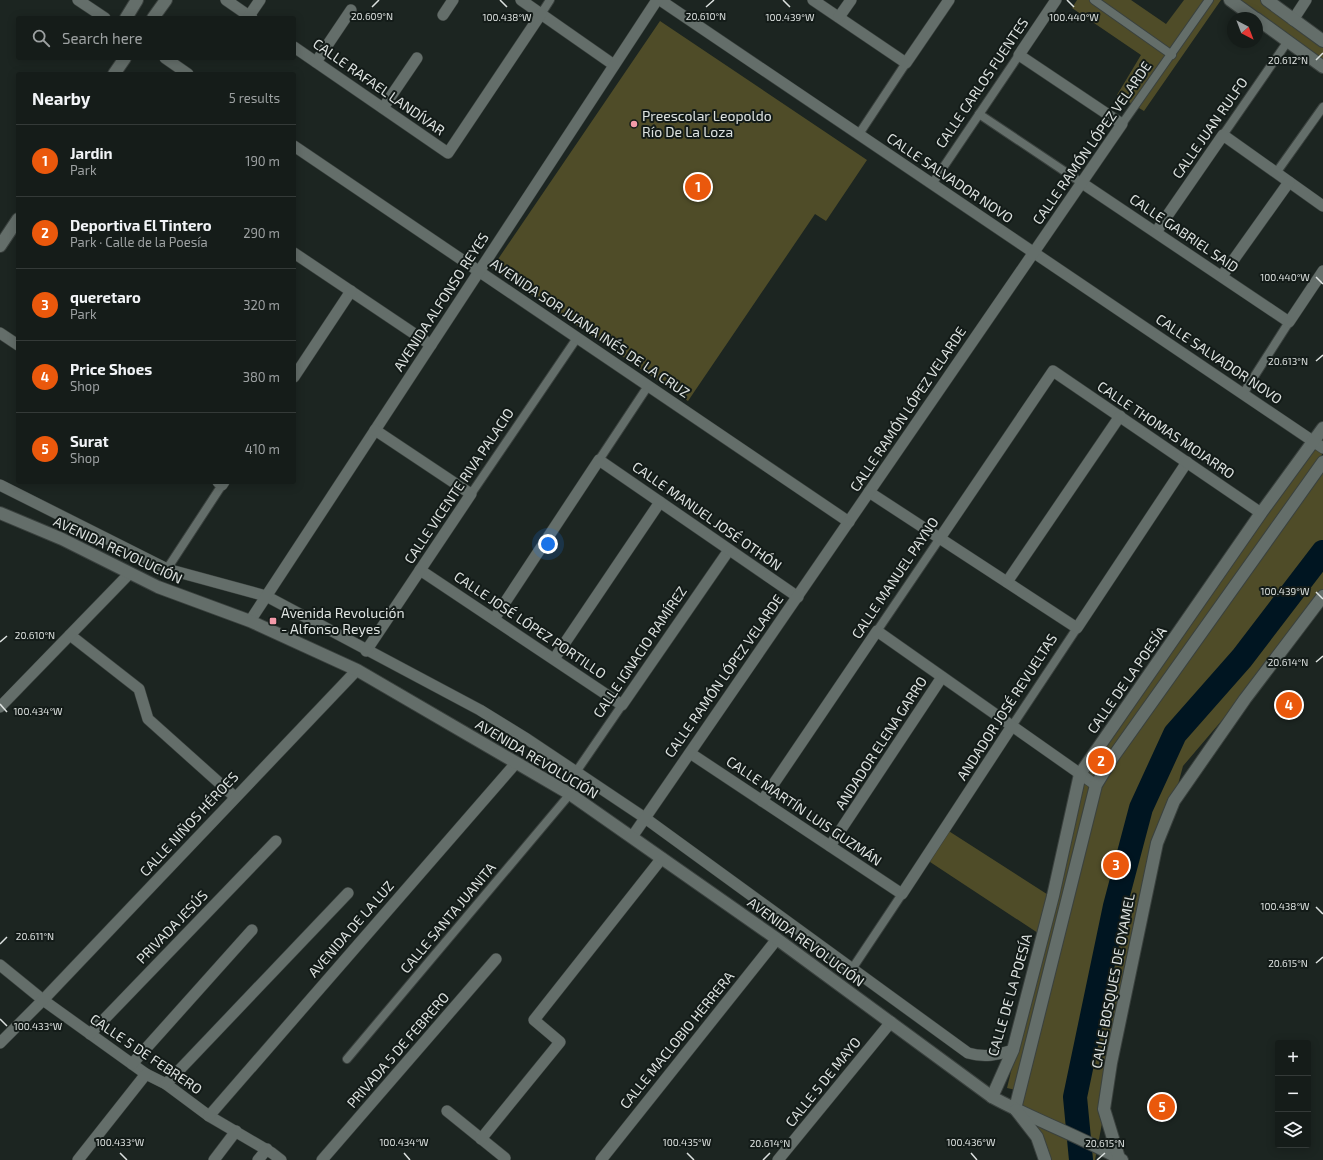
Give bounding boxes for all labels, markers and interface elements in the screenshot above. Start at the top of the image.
text: 20.609°N [351,10,393,22]
text: 20.610°N [686,10,726,22]
text: 100.438°W [482,11,532,23]
text: 100.439°W [766,11,815,23]
text: 100.440°W [1049,11,1099,23]
north arrow [1227,12,1263,48]
street label: CALLE CARLOS FUENTES [932,14,1032,151]
search box [16,16,296,60]
icon: search [30,27,52,49]
text: Search here [62,29,143,47]
street label: CALLE RAFAEL LANDÍVAR [310,35,449,139]
text: 20.612°N [1268,54,1308,66]
street label: CALLE RAMÓN LÓPEZ VELARDE [1029,58,1155,228]
street label: CALLE JUAN RULFO [1168,74,1251,182]
text: Nearby [32,88,90,108]
text: 5 results [229,90,280,106]
place label: Preescolar Leopoldo Río De La Loza [642,107,772,140]
marker: Preescolar Leopoldo Río De La Loza [629,119,639,129]
street label: CALLE SALVADOR NOVO [884,129,1017,226]
text: Jardin [70,144,113,162]
text: 1 [42,153,48,169]
text: 190 m [245,153,280,169]
text: Park [70,162,97,178]
pin: 1 [685,172,711,202]
street label: CALLE GABRIEL SAID [1127,190,1242,275]
text: Deportiva El Tintero [70,216,212,234]
text: 2 [41,225,49,241]
text: 290 m [243,225,280,241]
street label: AVENIDA ALFONSO REYES [389,229,492,374]
text: Park · Calle de la Poesía [70,234,208,250]
street label: AVENIDA SOR JUANA INÉS DE LA CRUZ [487,254,693,401]
text: 100.440°W [1260,271,1310,283]
text: queretaro [70,288,141,306]
text: 3 [41,297,49,313]
text: 320 m [243,297,280,313]
text: Park [70,306,97,322]
street label: CALLE SALVADOR NOVO [1153,310,1286,407]
street label: CALLE RAMÓN LÓPEZ VELARDE [846,323,969,494]
text: 20.613°N [1268,355,1308,367]
text: Price Shoes [70,360,152,378]
text: 4 [41,369,49,385]
text: 380 m [243,369,280,385]
street label: CALLE THOMAS MOJARRO [1094,377,1238,482]
text: Shop [70,378,100,394]
street label: CALLE VICENTE RIVA PALACIO [400,405,517,567]
text: Surat [70,432,109,450]
text: 5 [41,441,49,457]
text: 410 m [245,441,280,457]
text: Shop [70,450,100,466]
street label: CALLE MANUEL JOSÉ OTHÓN [629,457,785,574]
street label: AVENIDA REVOLUCIÓN [51,512,185,587]
street label: CALLE MANUEL PAYNO [848,514,942,642]
your location [538,534,558,554]
street label: CALLE JOSÉ LÓPEZ PORTILLO [451,567,609,682]
street label: CALLE IGNACIO RAMÍREZ [589,583,690,721]
text: 100.439°W [1261,585,1310,597]
street label: CALLE RAMÓN LÓPEZ VELARDE [661,591,787,761]
place label: Avenida Revolución - Alfonso Reyes [281,604,405,637]
marker: Avenida Revolución - Alfonso Reyes [268,616,278,626]
street label: CALLE DE LA POESÍA [1083,623,1170,736]
text: 20.610°N [15,629,55,641]
street label: ANDADOR JOSÉ REVUELTAS [953,630,1060,783]
text: 20.614°N [1268,656,1308,668]
street label: ANDADOR ELENA GARRO [831,673,930,812]
pin: 4 [1276,690,1302,720]
text: 100.434°W [13,705,63,717]
street label: AVENIDA REVOLUCIÓN [473,715,602,802]
pin: 2 [1088,746,1114,776]
street label: CALLE MARTÍN LUIS GUZMÁN [723,752,885,869]
street label: CALLE NIÑOS HÉROES [136,768,242,879]
pin: 3 [1103,850,1129,880]
street label: CALLE SANTA JUANITA [396,859,499,976]
street label: AVENIDA DE LA LUZ [304,877,397,980]
street label: PRIVADA JESÚS [132,886,211,967]
street label: CALLE BOSQUES DE OYAMEL [1087,892,1138,1070]
street label: AVENIDA REVOLUCIÓN [745,893,868,990]
text: 100.438°W [1260,900,1310,912]
text: 20.611°N [16,930,54,942]
street label: CALLE DE LA POESÍA [984,931,1035,1058]
text: 20.615°N [1268,957,1308,969]
street label: CALLE MACLOBIO HERRERA [616,967,737,1112]
street label: PRIVADA 5 DE FEBRERO [343,988,452,1111]
street label: CALLE 5 DE FEBRERO [87,1010,206,1097]
text: 100.433°W [14,1020,63,1032]
street label: CALLE 5 DE MAYO [781,1033,864,1130]
map controls [1275,1040,1311,1148]
button: + [1275,1040,1311,1076]
button: − [1275,1076,1311,1112]
pin: 5 [1149,1092,1175,1122]
button: layers [1275,1112,1311,1148]
text: 100.433°W [96,1136,145,1148]
text: 100.434°W [379,1136,429,1148]
text: 100.435°W [663,1136,712,1148]
text: 100.436°W [947,1136,996,1148]
text: 20.614°N [750,1137,790,1149]
text: 20.615°N [1085,1137,1125,1149]

